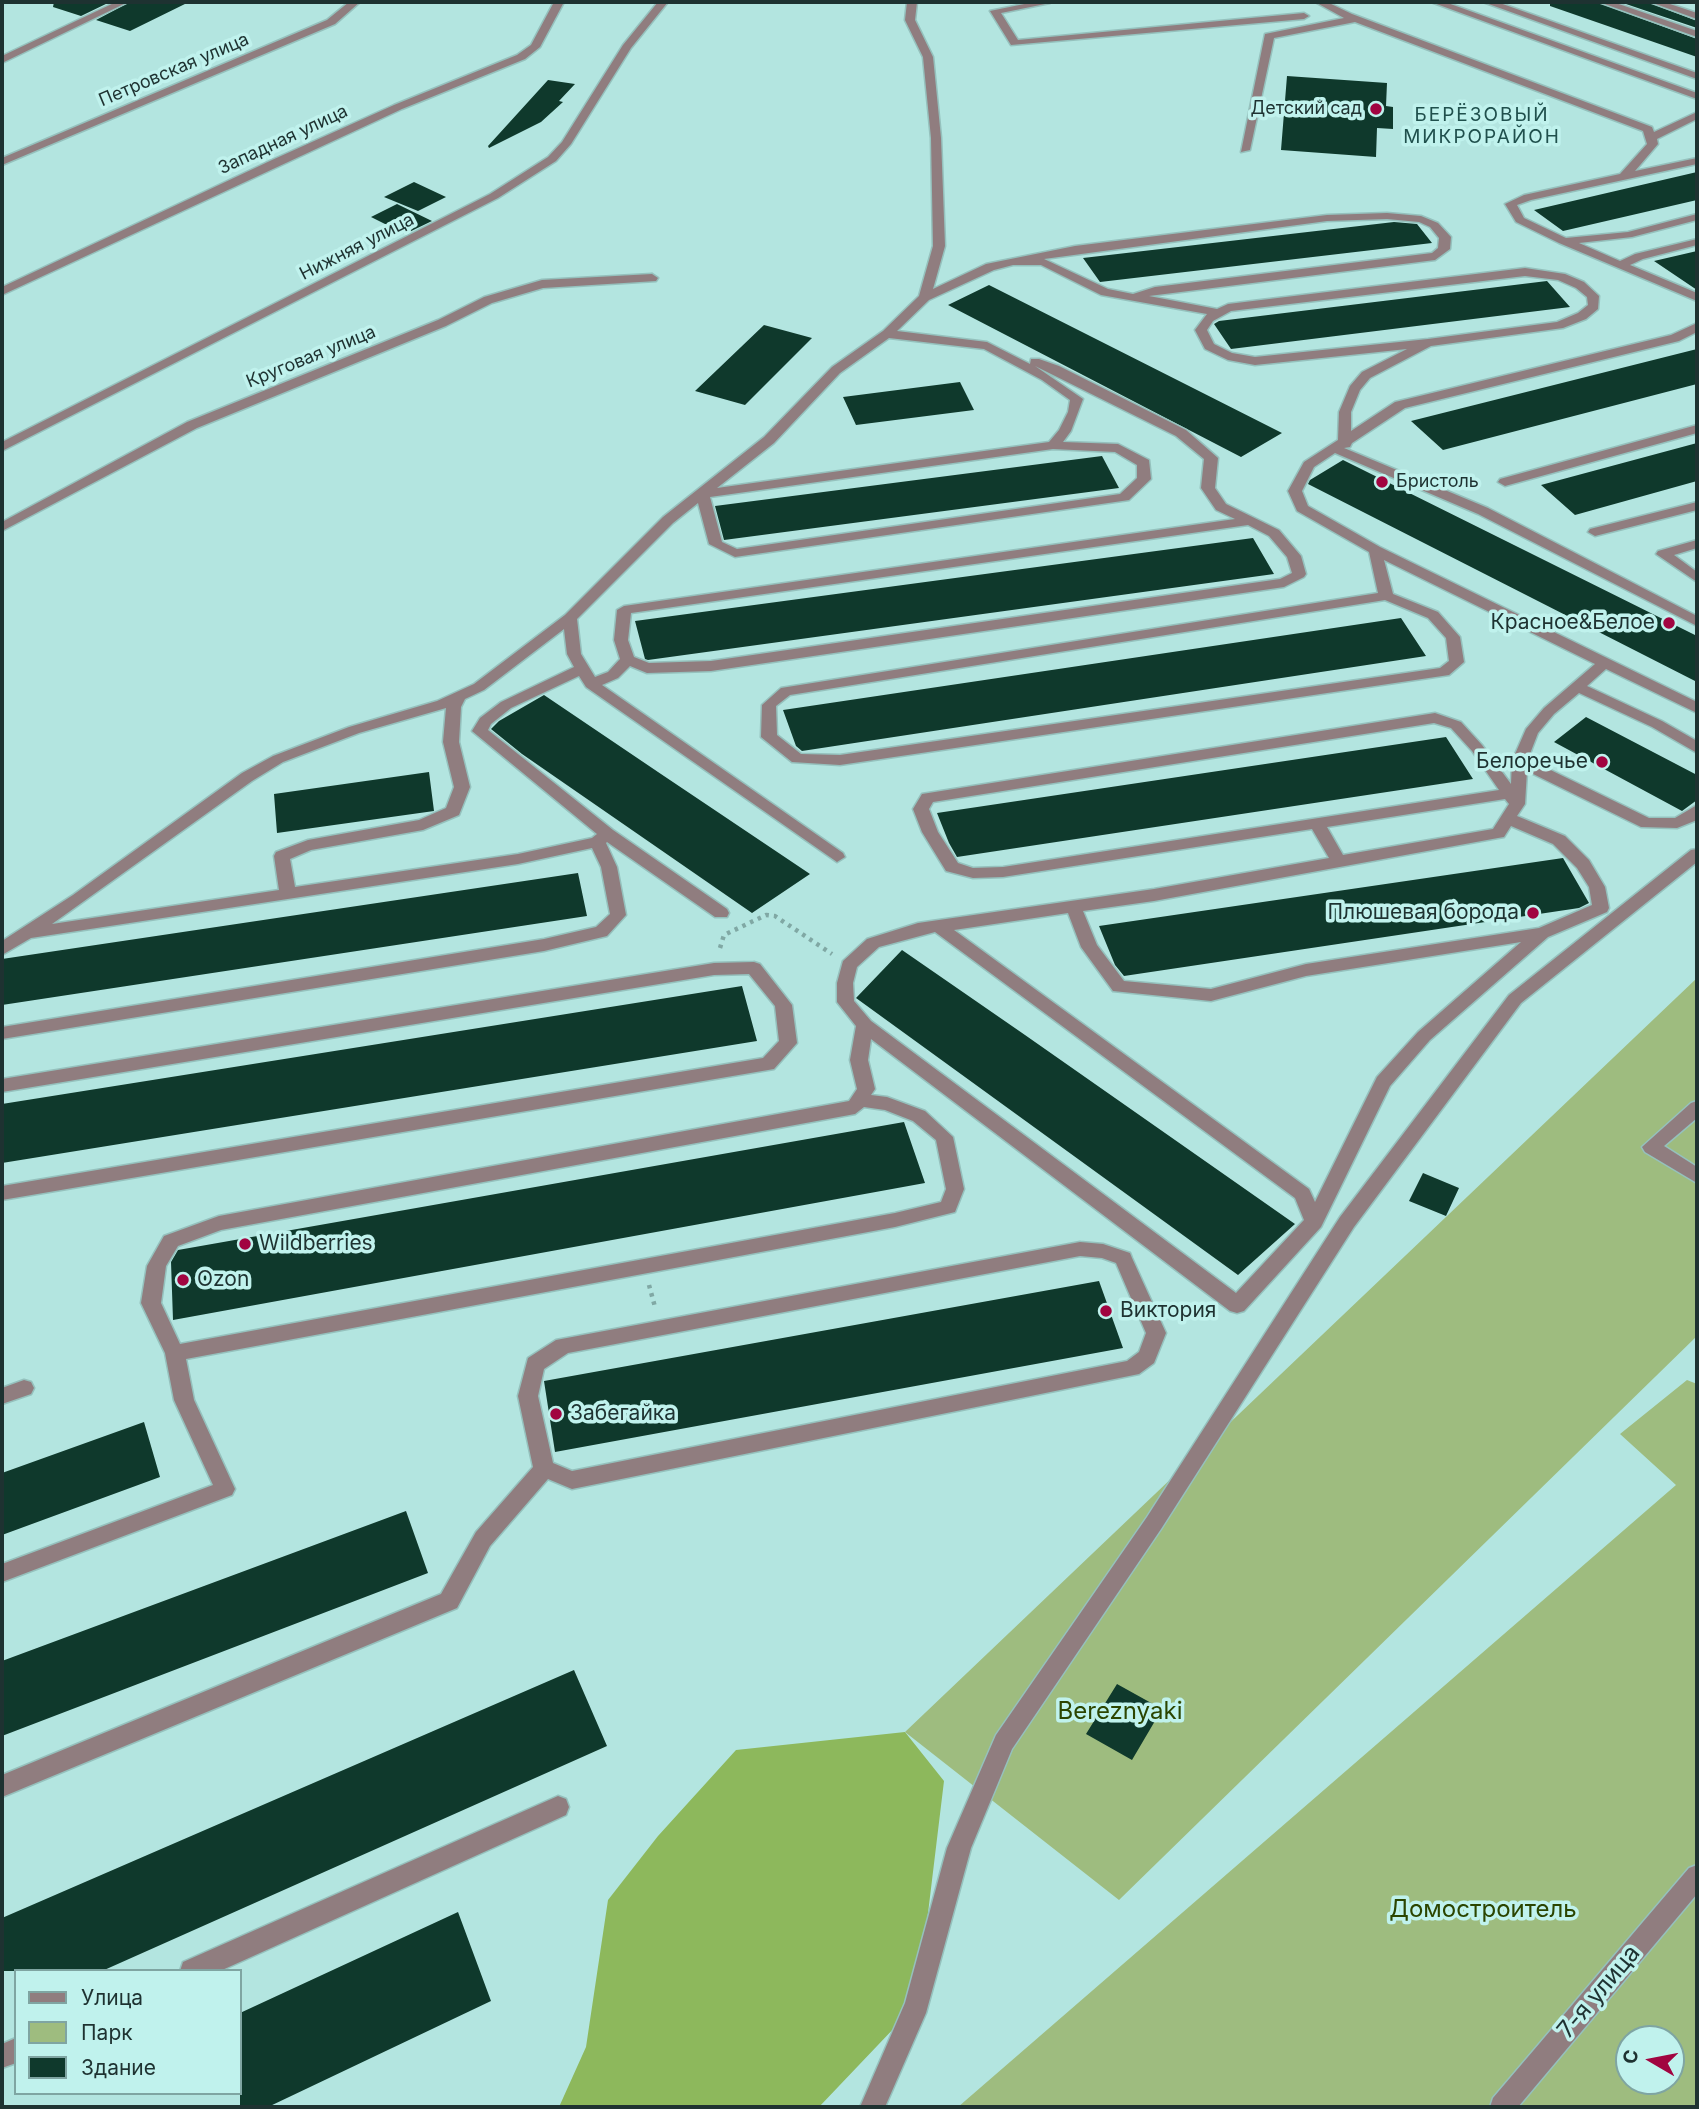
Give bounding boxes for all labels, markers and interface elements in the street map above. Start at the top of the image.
street label: Петровская улица [96,29,252,111]
place label: Детский сад [1250,98,1362,120]
street label: Западная улица [215,101,351,179]
marker: Детский сад [1368,101,1384,117]
district label: БЕРЁЗОВЫЙ МИКРОРАЙОН [1404,104,1560,148]
street label: Нижняя улица [296,209,418,285]
street label: Круговая улица [243,321,379,393]
place label: Бристоль [1396,471,1479,493]
marker: Бристоль [1374,474,1390,490]
place label: Красное&Белое [1491,610,1655,636]
marker: Красное&Белое [1661,615,1677,631]
place label: Белоречье [1476,749,1588,775]
marker: Белоречье [1594,754,1610,770]
place label: Плюшевая борода [1327,900,1519,926]
marker: Плюшевая борода [1525,905,1541,921]
place label: Wildberries [259,1231,373,1257]
marker: Wildberries [237,1236,253,1252]
place label: Ozon [197,1267,249,1293]
marker: Ozon [175,1272,191,1288]
place label: Виктория [1120,1298,1216,1324]
marker: Виктория [1098,1303,1114,1319]
place label: Забегайка [570,1401,676,1427]
marker: Забегайка [548,1406,564,1422]
park label: Bereznyaki [1058,1698,1182,1726]
park label: Домостроитель [1389,1896,1577,1924]
street label: 7-я улица [1552,1940,1646,2044]
legend [14,1969,242,2095]
text: Улица [81,1985,143,2010]
text: Парк [81,2020,133,2045]
north arrow [1615,2025,1685,2095]
text: С [1618,2048,1643,2066]
text: Здание [81,2055,156,2080]

